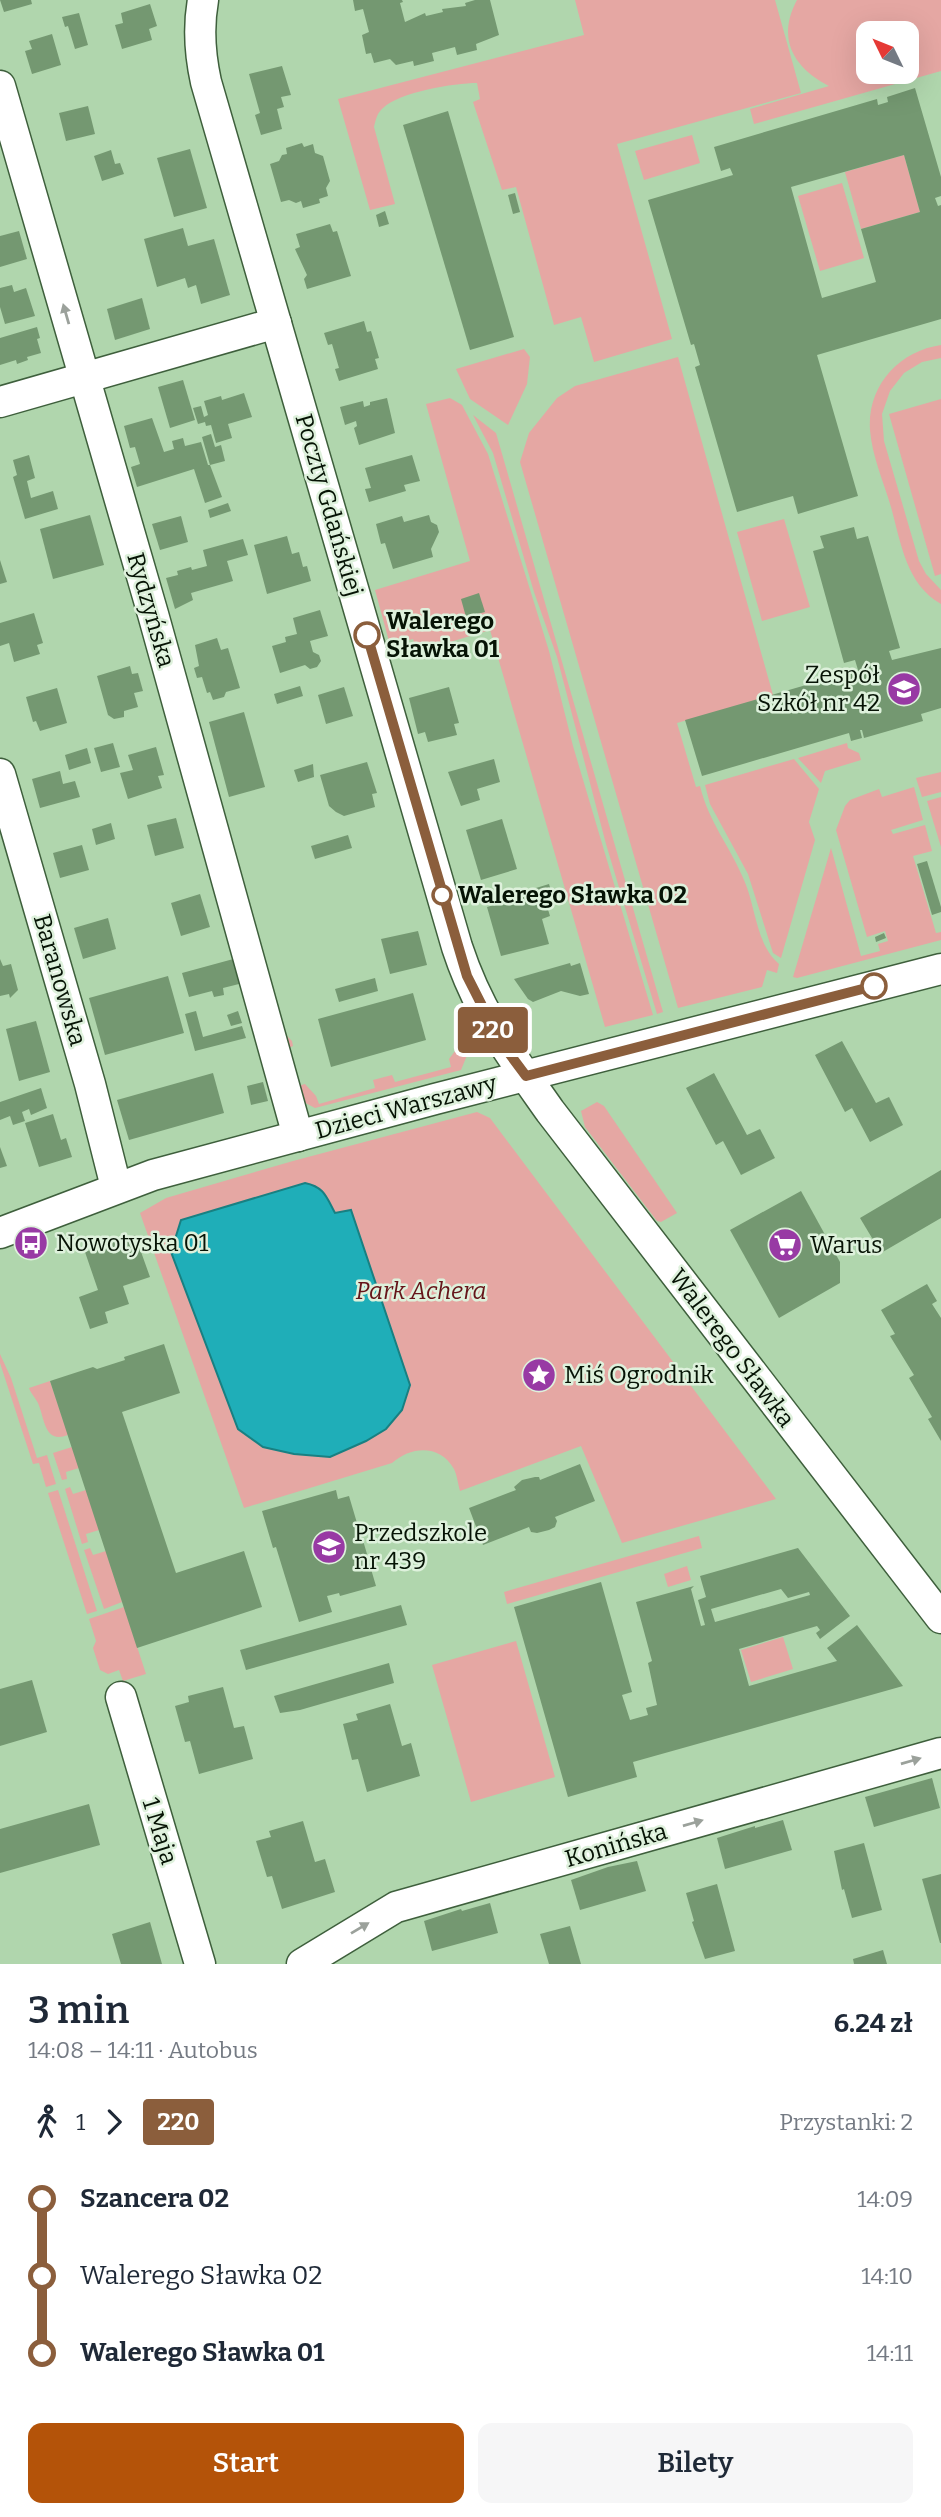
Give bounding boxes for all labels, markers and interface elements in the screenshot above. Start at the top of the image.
north arrow [856,21,919,84]
map controls [856,21,919,84]
one-way arrow [60,303,70,324]
street label: Poczty Gdańskiej [290,411,368,599]
street label: Rydzyńska [121,549,181,671]
place label: Walerego Sławka 01 [386,607,500,663]
marker: Walerego Sławka 01 [354,622,380,648]
place label: Zespół Szkół nr 42 [757,661,880,717]
school or university icon: Zespół Szkół nr 42 [885,670,923,708]
place label: Walerego Sławka 02 [458,881,687,909]
marker: Walerego Sławka 02 [432,885,452,905]
street label: Baranowska [28,911,92,1049]
unlabelled marker [861,973,887,999]
line badge: 220 [453,1007,533,1053]
text: 220 [472,1016,514,1044]
street label: Dzieci Warszawy [312,1069,500,1145]
bus stop icon: Nowotyska 01 [12,1224,50,1262]
supermarket icon: Warus [766,1226,804,1264]
place label: Nowotyska 01 [56,1229,209,1257]
place label: Warus [810,1231,883,1259]
street label: Walerego Sławka [663,1263,801,1433]
park label: Park Achera [355,1277,487,1305]
place icon: Miś Ogrodnik [520,1356,558,1394]
place label: Miś Ogrodnik [564,1361,714,1389]
place label: Przedszkole nr 439 [354,1519,487,1575]
school or university icon: Przedszkole nr 439 [310,1528,348,1566]
one-way arrow [901,1756,922,1766]
street label: 1 Maja [137,1794,183,1868]
street label: Konińska [562,1817,670,1873]
one-way arrow [682,1818,703,1828]
one-way arrow [350,1922,369,1934]
text: 3 min [28,1987,129,2033]
text: 6.24 zł [834,2008,913,2039]
text: 14:08 – 14:11 · Autobus [28,2036,258,2064]
icon: walk [28,2103,66,2141]
icon: forward [95,2103,133,2141]
text: 1 [76,2108,85,2136]
text: 220 [157,2108,200,2136]
text: Przystanki: 2 [779,2108,913,2136]
text: Szancera 02 [80,2183,229,2214]
text: 14:09 [857,2185,913,2213]
text: Walerego Sławka 02 [80,2260,322,2291]
text: 14:10 [861,2262,913,2290]
text: Walerego Sławka 01 [80,2337,324,2368]
text: 14:11 [867,2339,913,2367]
button: Start [28,2423,464,2503]
button: Bilety [478,2423,913,2503]

